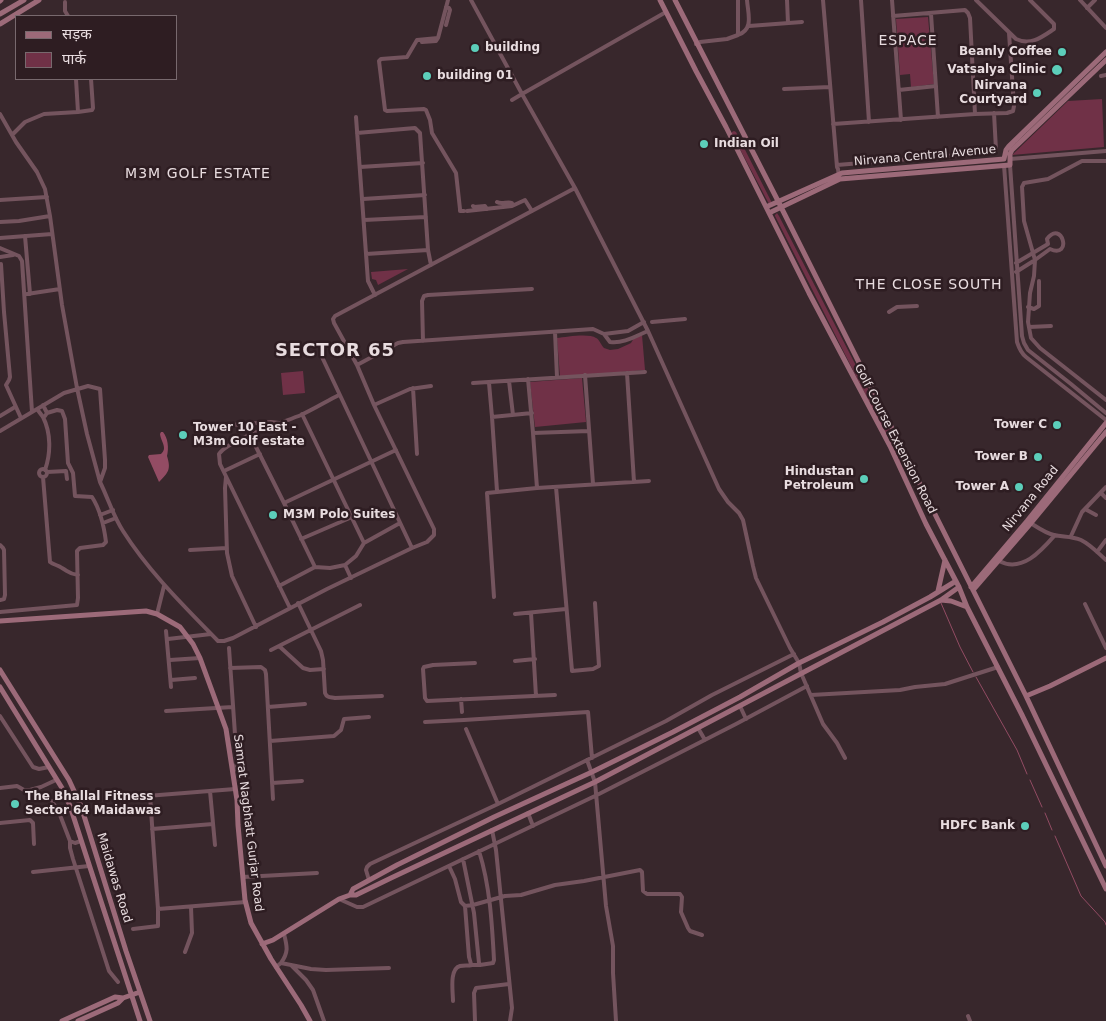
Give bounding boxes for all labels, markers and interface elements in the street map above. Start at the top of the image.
legend [15,15,178,80]
text: सड़क [62,25,92,43]
district label: ESPACE [878,33,938,49]
place label: building [485,41,540,55]
marker: building [469,42,481,54]
place label: Beanly Coffee [959,45,1052,59]
marker: Beanly Coffee [1056,46,1068,58]
text: पार्क [62,50,86,68]
place label: Vatsalya Clinic [947,63,1046,77]
marker: Vatsalya Clinic [1050,63,1064,77]
place label: building 01 [437,69,513,83]
marker: building 01 [421,70,433,82]
place label: Nirvana Courtyard [959,79,1027,107]
marker: Nirvana Courtyard [1031,87,1043,99]
place label: Indian Oil [714,137,779,151]
marker: Indian Oil [698,138,710,150]
street label: Nirvana Central Avenue [853,143,997,169]
district label: M3M GOLF ESTATE [123,166,273,182]
district label: THE CLOSE SOUTH [854,277,1004,293]
district label: SECTOR 65 [274,340,396,362]
street label: Golf Course Extension Road [851,362,939,516]
place label: Tower C [994,418,1047,432]
marker: Tower C [1051,419,1063,431]
place label: Tower 10 East - M3m Golf estate [193,421,305,449]
marker: Tower 10 East - M3m Golf estate [177,429,189,441]
place label: Tower B [975,450,1028,464]
marker: Tower B [1032,451,1044,463]
street label: Nirvana Road [1000,463,1062,535]
place label: Hindustan Petroleum [784,465,854,493]
marker: Hindustan Petroleum [858,473,870,485]
place label: Tower A [956,480,1009,494]
marker: Tower A [1013,481,1025,493]
place label: M3M Polo Suites [283,508,395,522]
marker: M3M Polo Suites [267,509,279,521]
street label: Samrat Nagbhatt Gurjar Road [230,733,266,913]
place label: The Bhallal Fitness Sector 64 Maidawas [25,790,161,818]
marker: The Bhallal Fitness Sector 64 Maidawas [9,798,21,810]
place label: HDFC Bank [940,819,1015,833]
marker: HDFC Bank [1019,820,1031,832]
street label: Maidawas Road [93,831,135,925]

